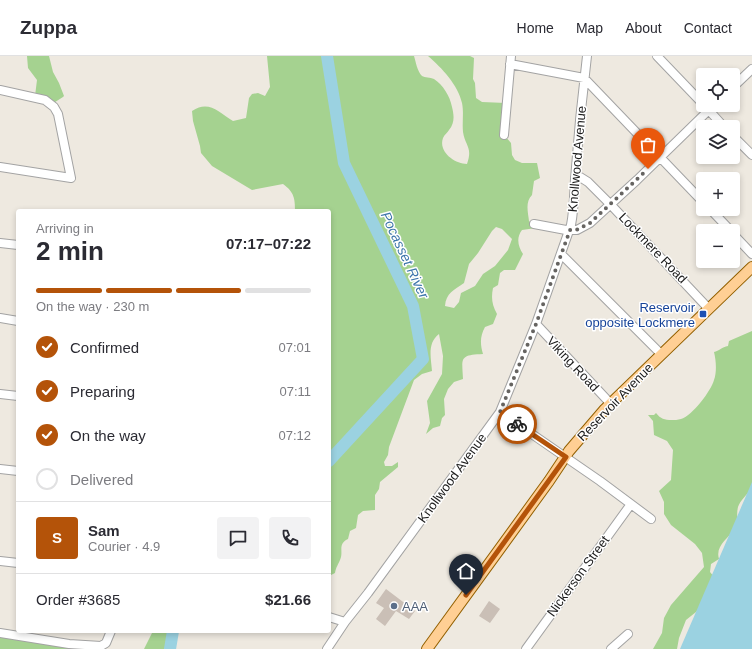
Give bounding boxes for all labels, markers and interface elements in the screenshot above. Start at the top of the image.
text: Zuppa [20,17,77,38]
text: Home [517,20,554,36]
text: Map [576,20,603,36]
text: About [625,20,662,36]
text: Contact [684,20,732,36]
map controls [696,68,740,268]
button: locate [696,68,740,112]
street label: Knollwood Avenue [565,105,589,213]
button: layers [696,120,740,164]
pin [631,128,665,169]
icon: bag [637,134,659,156]
button: + [696,172,740,216]
water label: Pocasset River [378,209,433,302]
street label: Lockmere Road [616,210,690,286]
text: Arriving in [36,221,94,236]
button: − [696,224,740,268]
text: 07:17–07:22 [226,235,311,252]
text: 2 min [36,236,104,266]
text: On the way · 230 m [36,299,149,314]
place label: Reservoir opposite Lockmere [585,300,696,330]
marker: Reservoir opposite Lockmere [698,309,708,319]
street label: Viking Road [544,333,602,395]
icon: check [36,336,58,358]
text: Confirmed [70,339,139,356]
text: 07:01 [278,340,311,355]
street label: Reservoir Avenue [574,360,656,444]
icon: check [36,380,58,402]
text: Preparing [70,383,135,400]
text: 07:11 [279,384,311,399]
courier [497,404,537,444]
icon: bike [506,413,528,435]
icon: check [36,424,58,446]
text: On the way [70,427,146,444]
text: 07:12 [278,428,311,443]
street label: Knollwood Avenue [415,430,489,526]
text: Delivered [70,471,133,488]
button: chat [217,517,259,559]
button: phone [269,517,311,559]
text: Sam [88,522,120,539]
text: S [52,529,62,546]
street label: Nickerson Street [544,532,613,619]
text: Courier · 4.9 [88,539,160,554]
pin [449,554,483,595]
icon: home [455,560,477,582]
text: Order #3685 [36,591,120,608]
text: $21.66 [265,591,311,608]
place label: AAA [402,599,428,614]
marker: AAA [389,601,399,611]

